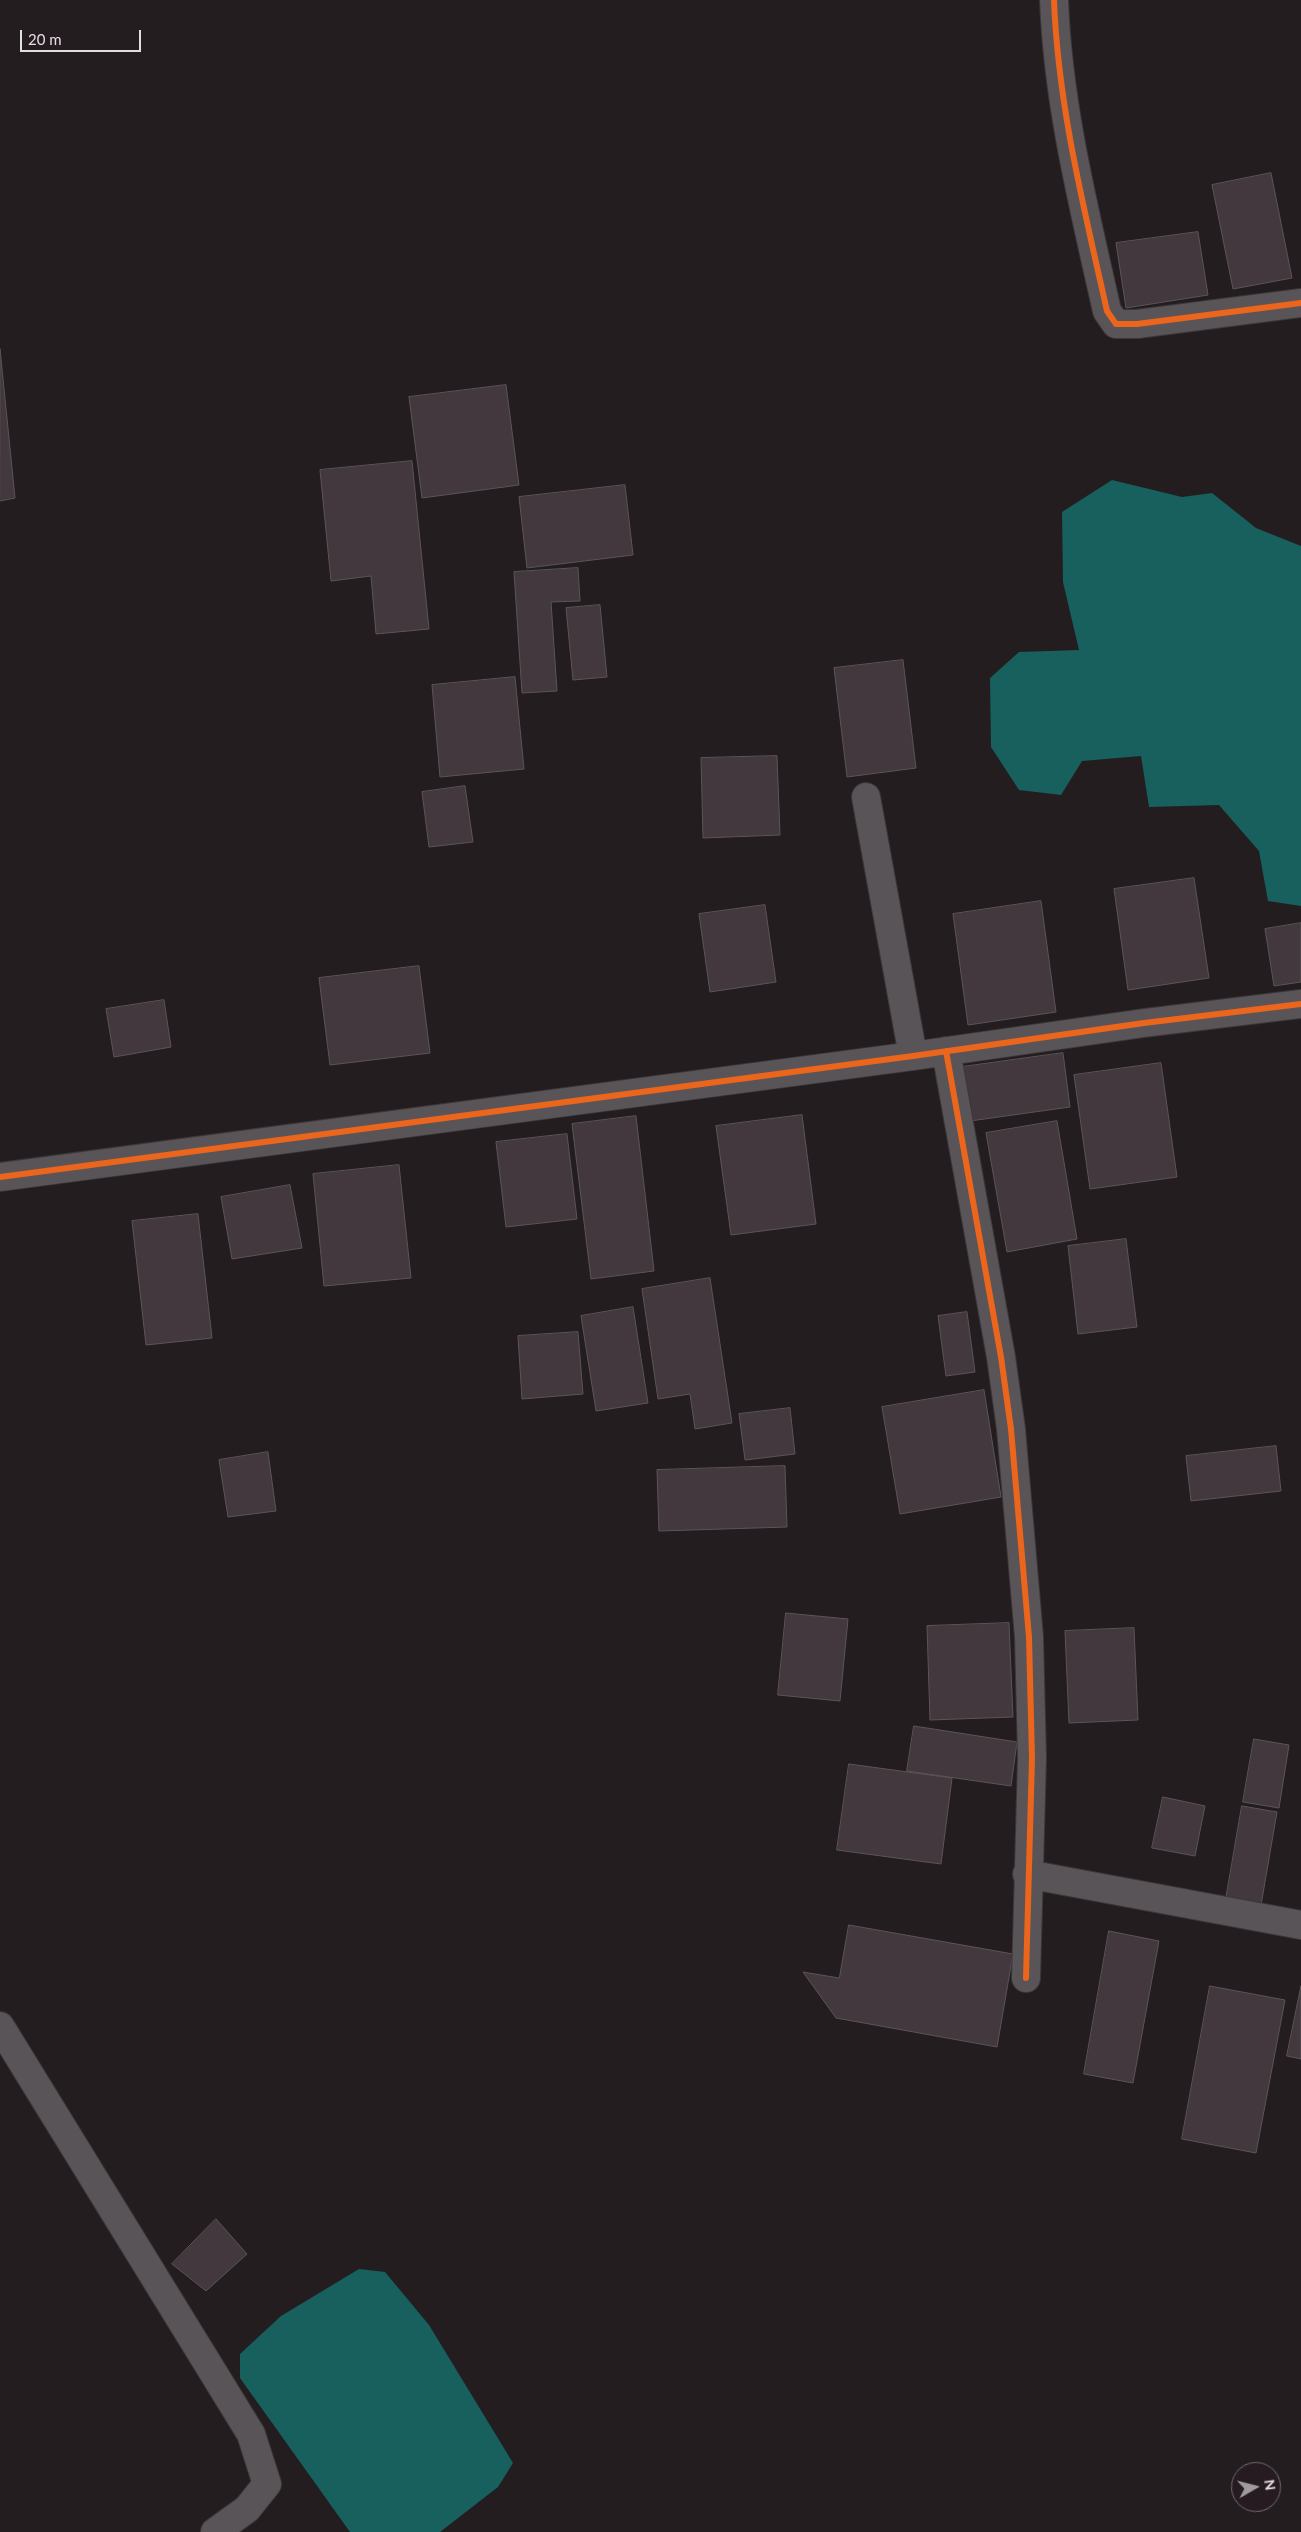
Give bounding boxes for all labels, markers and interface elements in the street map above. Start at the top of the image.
scale bar [22,20,144,52]
text: 20 m [28,30,62,48]
north arrow [1231,2462,1281,2512]
text: N [1261,2478,1280,2492]

